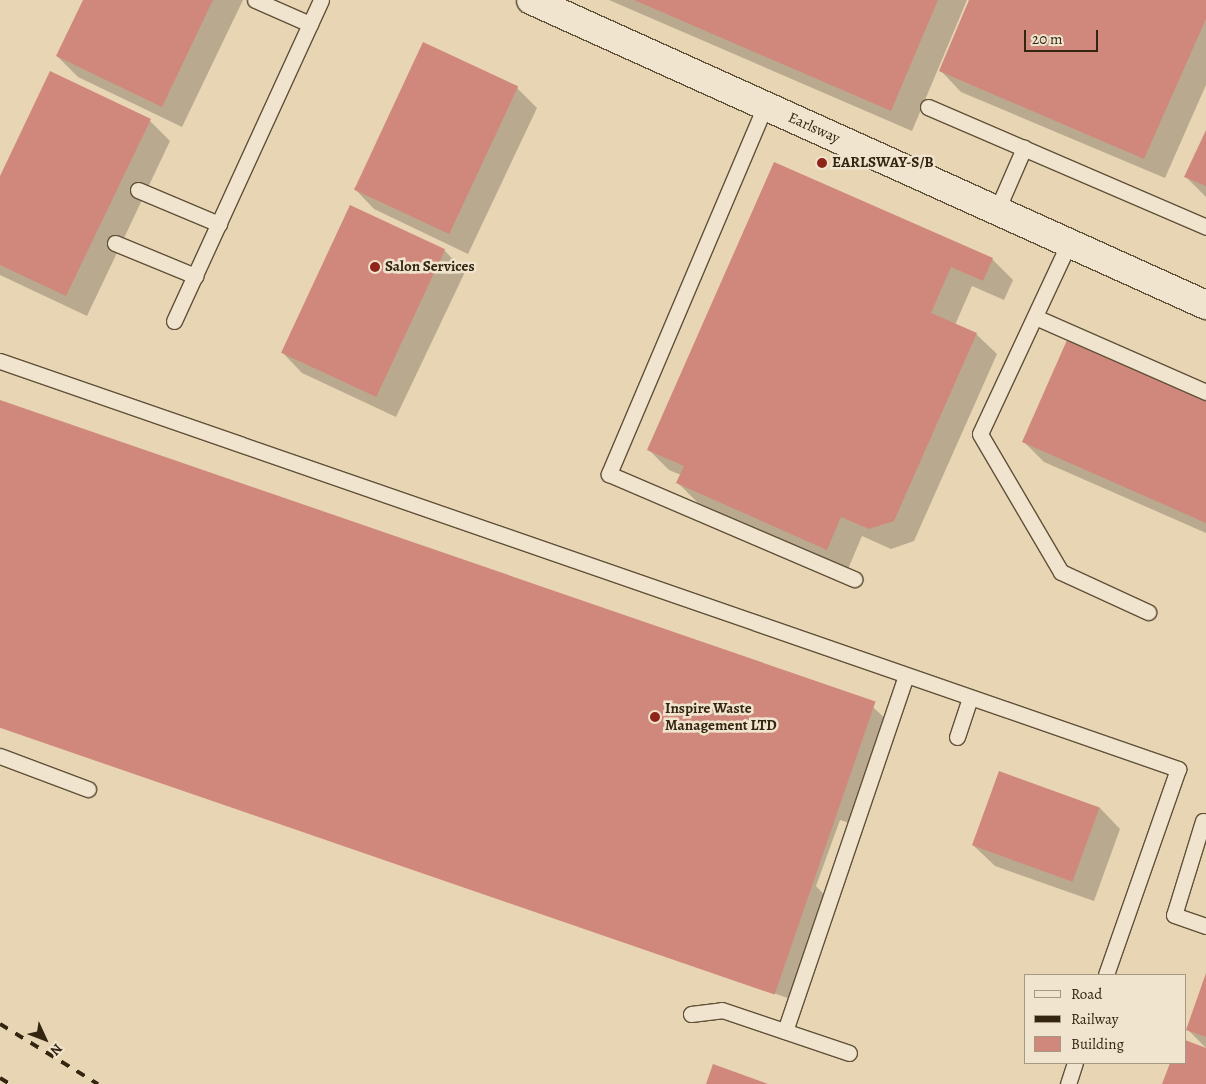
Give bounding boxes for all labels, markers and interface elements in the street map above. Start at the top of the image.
scale bar [1026,20,1100,52]
text: 20 m [1032,29,1063,49]
street label: Earlsway [785,109,843,147]
place label: EARLSWAY-S/B [832,154,934,172]
marker: EARLSWAY-S/B [816,157,828,169]
place label: Salon Services [385,258,475,276]
marker: Salon Services [369,261,381,273]
place label: Inspire Waste Management LTD [665,699,777,734]
marker: Inspire Waste Management LTD [649,711,661,723]
legend [1024,974,1186,1064]
text: Road [1071,984,1102,1004]
text: Railway [1071,1009,1118,1029]
north arrow [20,1014,70,1064]
text: Building [1071,1034,1124,1054]
text: N [46,1039,67,1060]

